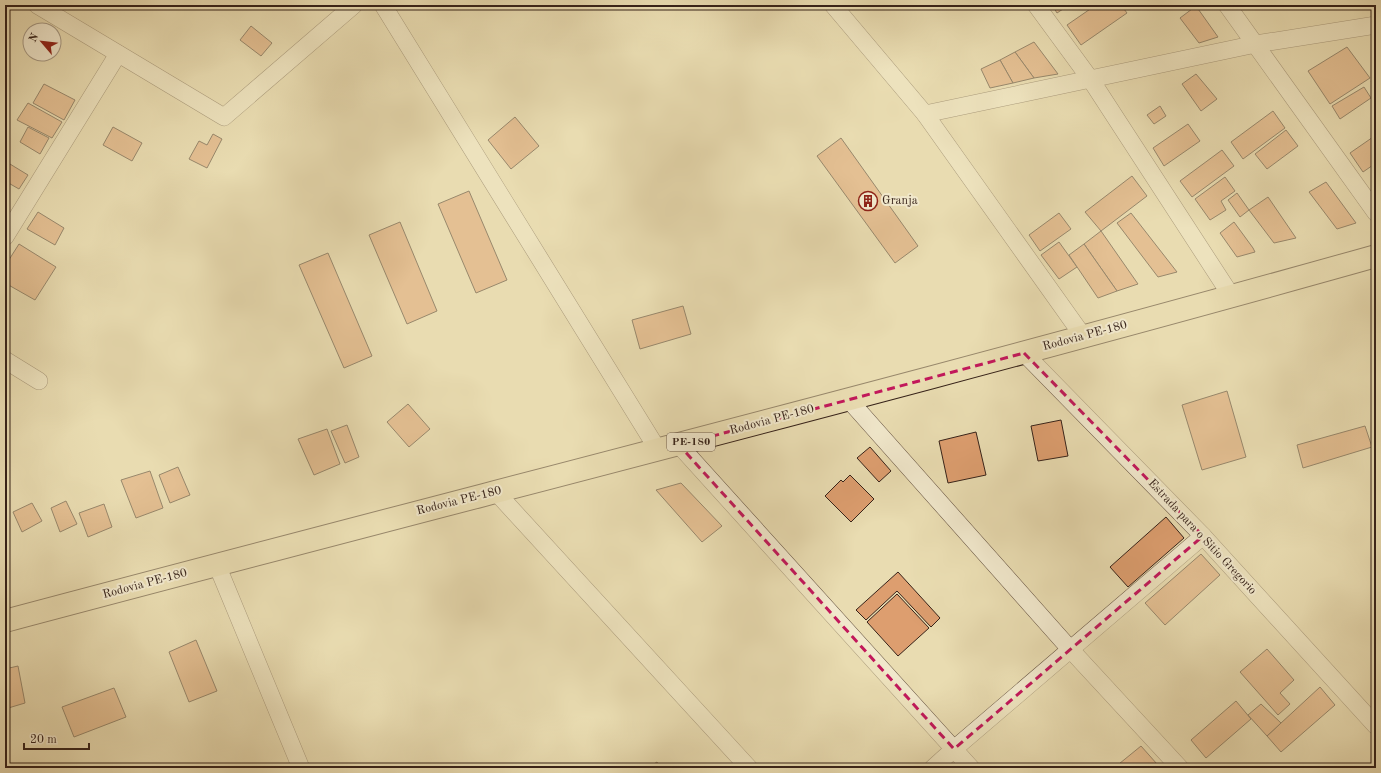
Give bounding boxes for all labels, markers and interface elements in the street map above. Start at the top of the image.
north arrow [22,22,62,62]
text: N [28,31,42,44]
building icon: Granja [857,190,879,212]
place label: Granja [882,195,918,207]
street label: Rodovia PE-180 [1041,319,1129,353]
street label: Rodovia PE-180 [728,403,816,437]
road number: PE-180 [667,433,715,451]
street label: Estrada para o Sitio Gregorio [1146,477,1259,597]
street label: Rodovia PE-180 [415,485,503,517]
street label: Rodovia PE-180 [101,567,189,601]
scale bar [24,725,89,751]
text: 20 m [30,734,57,746]

